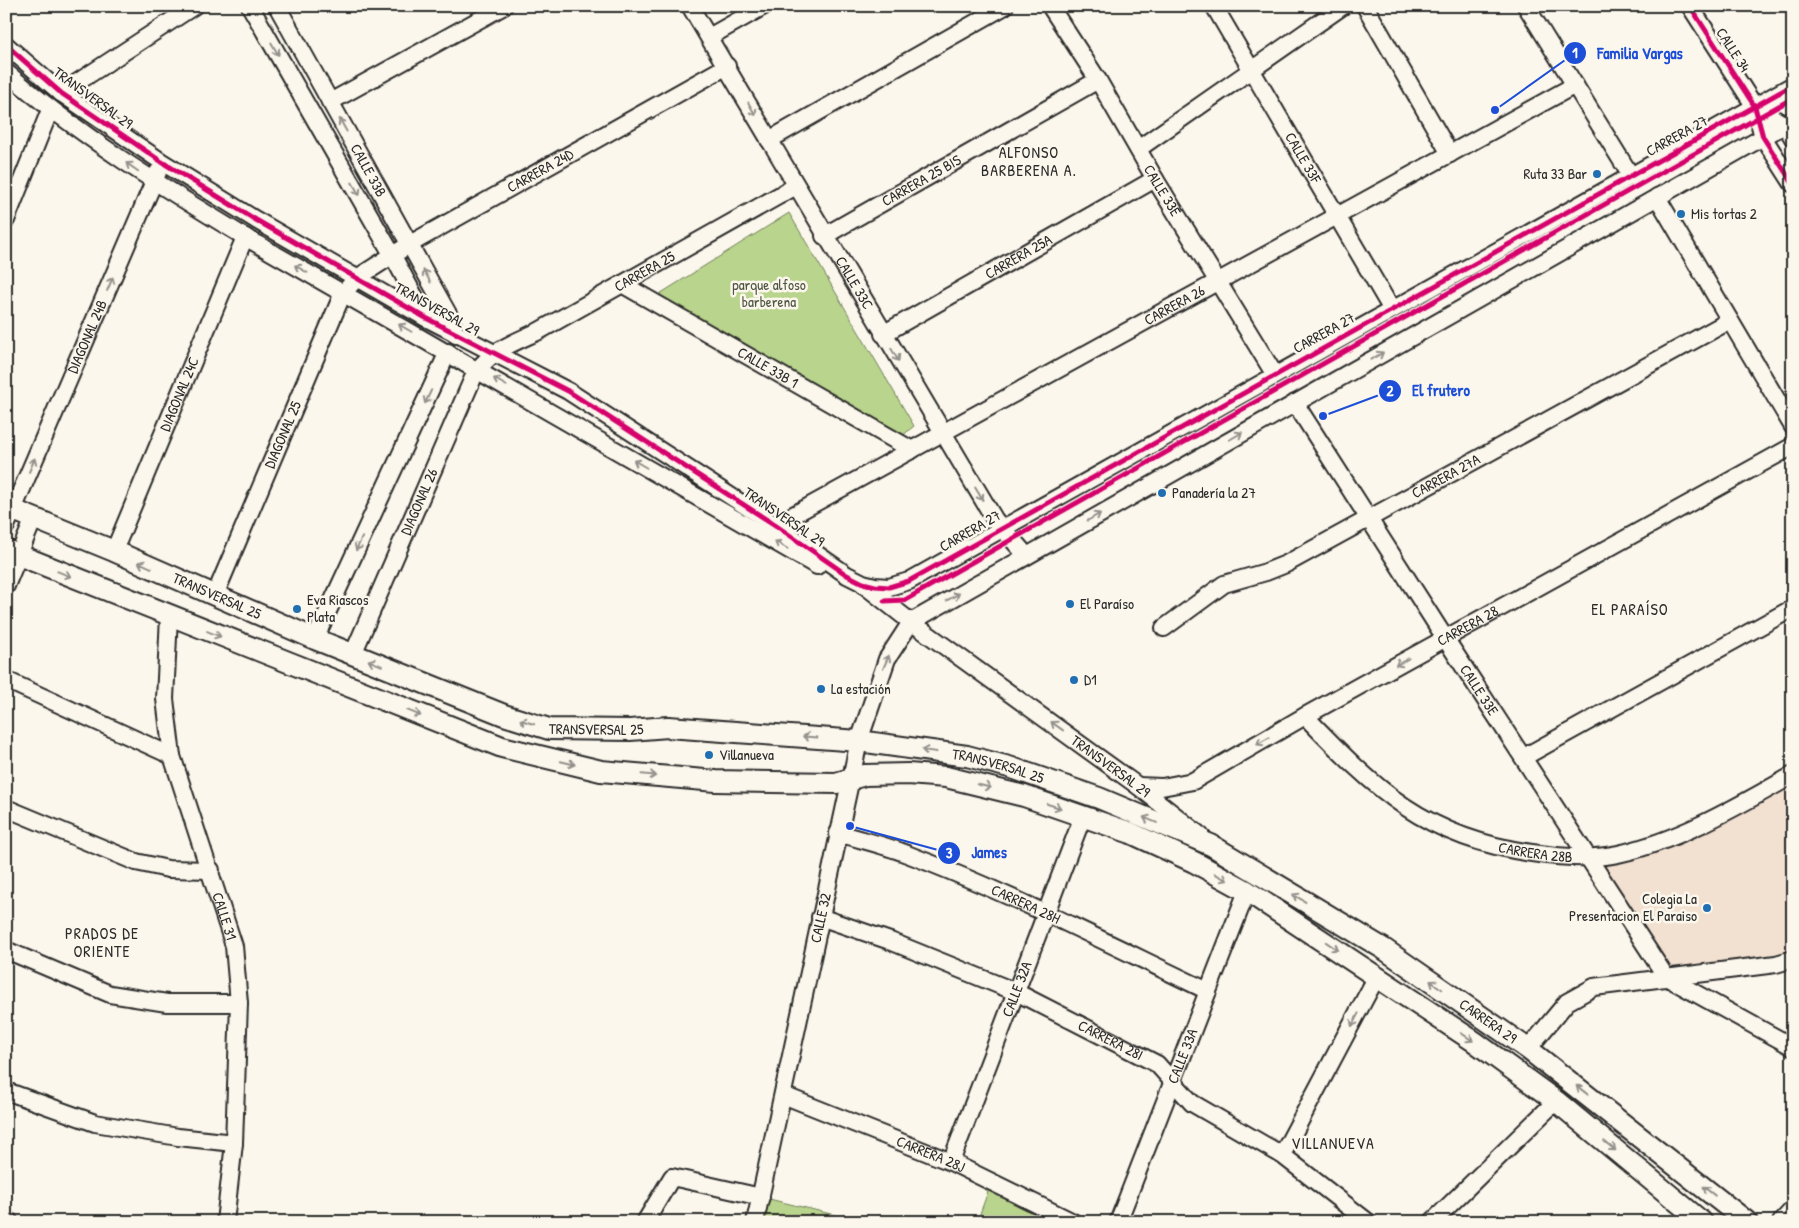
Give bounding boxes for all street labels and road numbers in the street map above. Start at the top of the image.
street label: CALLE 34 [1711,23,1756,76]
street label: TRANSVERSAL 29 [49,62,138,134]
street label: CARRERA 27 [1642,110,1712,161]
street label: CALLE 33F [1280,128,1327,187]
street label: CALLE 33B [346,140,392,200]
street label: CARRERA 24D [503,143,578,197]
street label: CARRERA 25 BIS [878,149,965,211]
street label: CALLE 33E [1139,161,1187,220]
street label: CARRERA 25A [981,229,1056,284]
street label: CARRERA 25 [610,245,679,297]
street label: CALLE 33C [831,252,879,313]
street label: TRANSVERSAL 29 [391,277,484,341]
street label: CARRERA 26 [1140,280,1208,330]
street label: DIAGONAL 24B [62,296,112,377]
street label: CARRERA 27 [1289,307,1359,358]
street label: CALLE 33B 1 [734,341,802,393]
street label: DIAGONAL 24C [154,354,204,434]
street label: DIAGONAL 25 [259,397,306,472]
street label: CARRERA 27A [1408,448,1484,503]
street label: DIAGONAL 26 [395,465,443,538]
street label: TRANSVERSAL 29 [740,482,829,552]
street label: CARRERA 27 [935,505,1004,557]
street label: TRANSVERSAL 25 [170,567,265,624]
street label: CARRERA 28 [1433,600,1502,651]
street label: CALLE 33E [1455,660,1504,720]
street label: TRANSVERSAL 25 [549,718,645,740]
street label: TRANSVERSAL 29 [1067,730,1155,802]
street label: TRANSVERSAL 25 [951,743,1048,788]
street label: CARRERA 28B [1496,836,1573,867]
street label: CARRERA 28H [988,879,1064,929]
street label: CALLE 31 [207,889,242,943]
street label: CALLE 32 [805,891,836,945]
street label: CALLE 32A [996,958,1037,1020]
street label: CARRERA 29 [1455,993,1522,1048]
street label: CARRERA 28I [1075,1014,1147,1065]
street label: CALLE 33A [1162,1025,1203,1087]
street label: CARRERA 28J [893,1130,969,1178]

